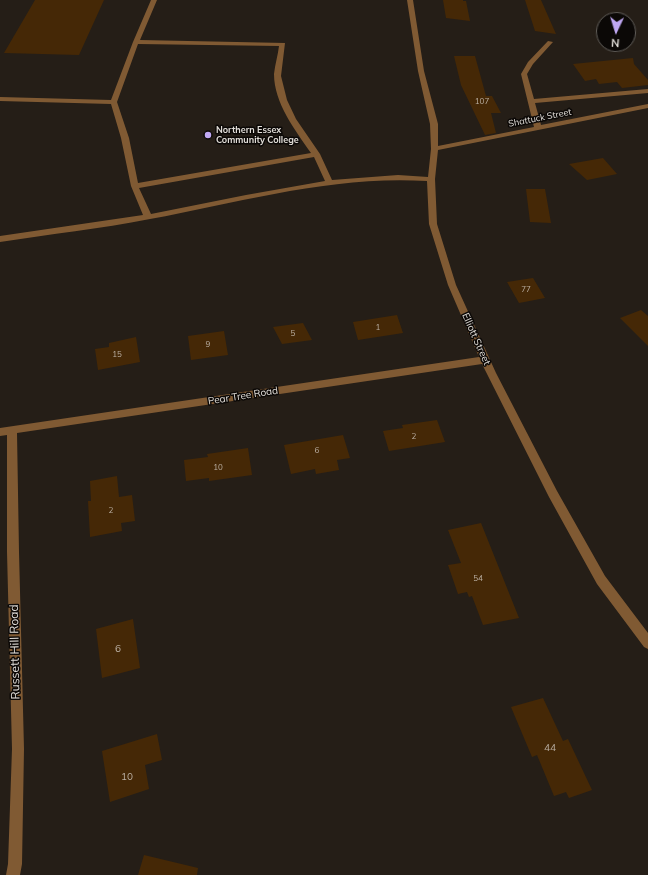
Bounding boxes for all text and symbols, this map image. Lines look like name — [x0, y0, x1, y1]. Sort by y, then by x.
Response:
north arrow — [596, 12, 636, 52]
text: N — [611, 36, 620, 50]
house number: 107 — [475, 97, 489, 107]
street label: Shattuck Street — [508, 107, 572, 129]
place label: Northern Essex Community College — [216, 125, 299, 146]
marker: Northern Essex Community College — [203, 130, 213, 140]
house number: 77 — [521, 285, 531, 295]
street label: Elliott Street — [459, 311, 493, 367]
house number: 1 — [376, 323, 380, 333]
house number: 5 — [291, 329, 295, 339]
house number: 9 — [206, 340, 210, 350]
house number: 15 — [112, 350, 122, 360]
street label: Pear Tree Road — [207, 385, 279, 407]
house number: 2 — [412, 432, 416, 442]
house number: 6 — [315, 446, 319, 456]
house number: 10 — [213, 463, 223, 473]
house number: 2 — [109, 506, 113, 516]
house number: 54 — [473, 574, 483, 584]
street label: Russett Hill Road — [7, 604, 23, 700]
house number: 6 — [115, 643, 121, 655]
house number: 44 — [544, 742, 556, 754]
house number: 10 — [121, 771, 133, 783]

